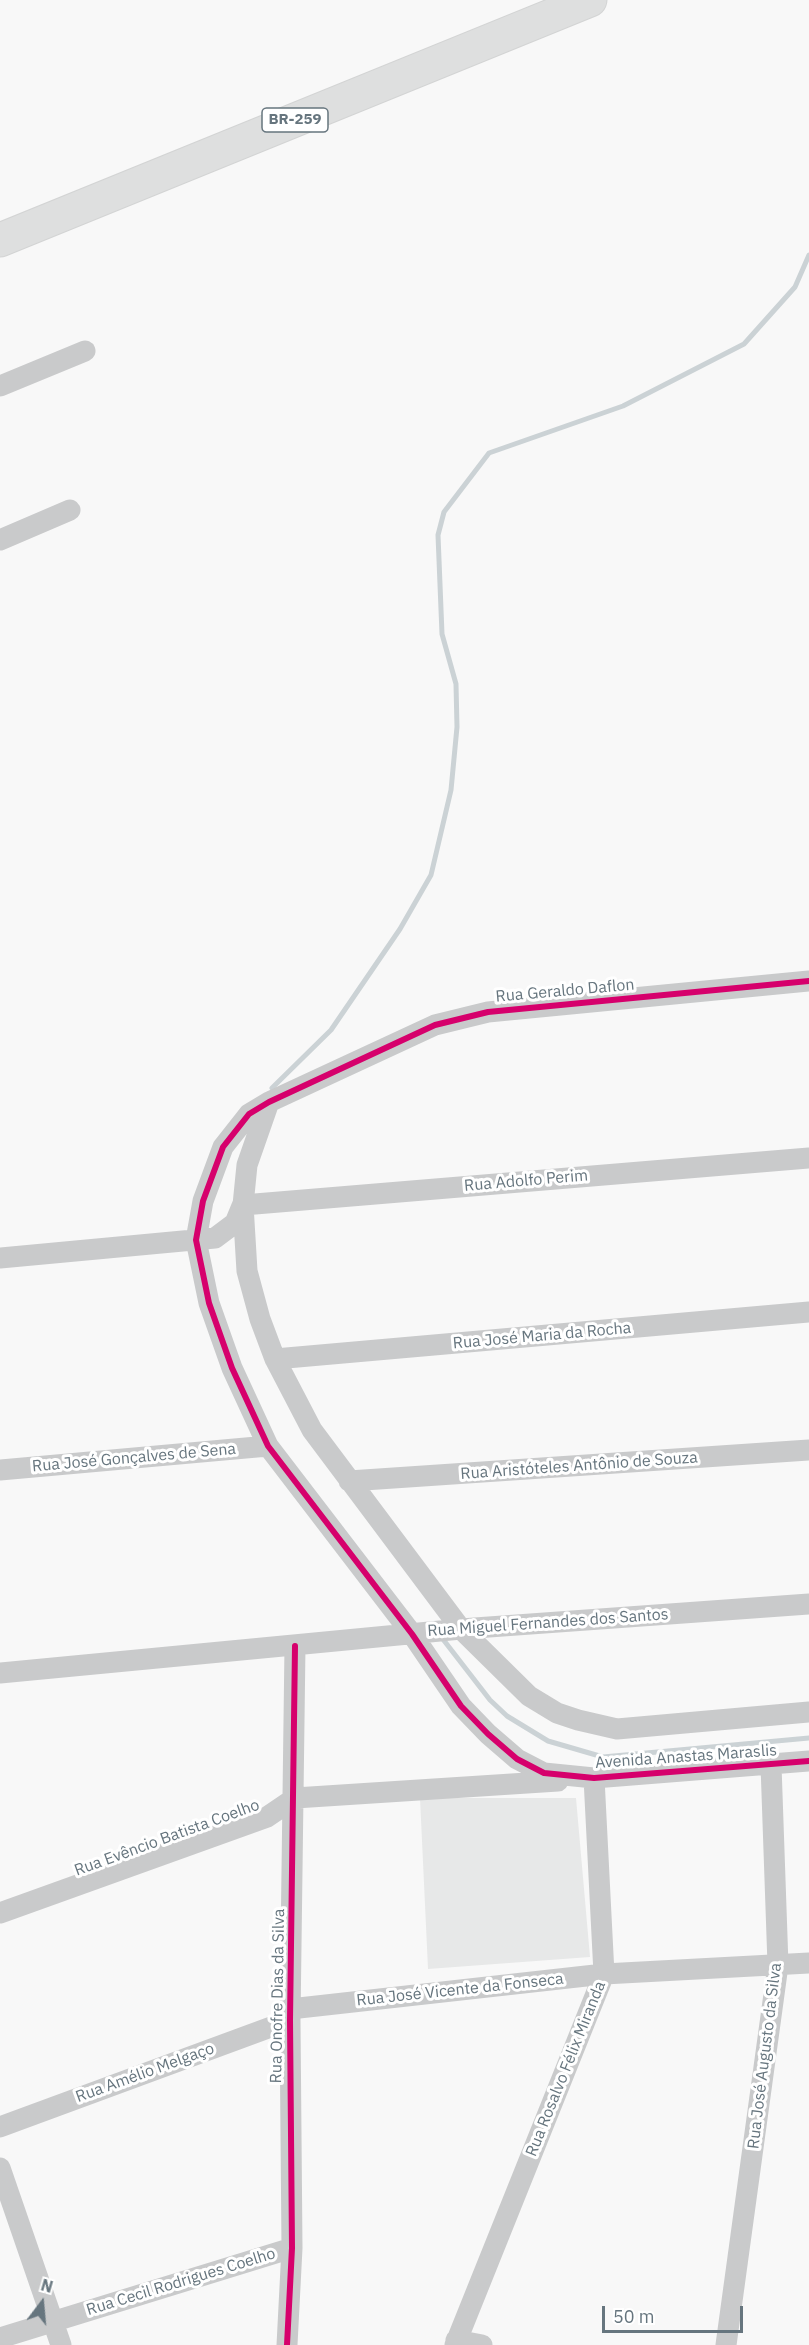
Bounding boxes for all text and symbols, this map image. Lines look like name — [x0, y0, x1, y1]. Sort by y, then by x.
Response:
road number: BR-259 — [262, 108, 328, 132]
street label: Rua Geraldo Daflon — [495, 975, 635, 1007]
street label: Rua Adolfo Perim — [463, 1166, 589, 1196]
street label: Rua José Maria da Rocha — [452, 1319, 632, 1353]
street label: Rua José Gonçalves de Sena — [31, 1440, 237, 1476]
street label: Rua Aristóteles Antônio de Souza — [460, 1448, 698, 1484]
street label: Rua Miguel Fernandes dos Santos — [427, 1605, 669, 1641]
street label: Avenida Anastas Maraslis — [594, 1741, 778, 1773]
street label: Rua Evêncio Batista Coelho — [72, 1796, 262, 1880]
street label: Rua Onofre Dias da Silva — [267, 1909, 289, 2083]
street label: Rua José Augusto da Silva — [744, 1962, 786, 2150]
street label: Rua José Vicente da Fonseca — [355, 1970, 565, 2010]
street label: Rua Rosalvo Félix Miranda — [522, 1979, 610, 2159]
street label: Rua Amélio Melgaço — [73, 2039, 217, 2107]
street label: Rua Cecil Rodrigues Coelho — [84, 2244, 278, 2320]
north arrow — [12, 2273, 72, 2333]
text: N — [39, 2274, 55, 2297]
scale bar — [605, 2294, 746, 2332]
text: 50 m — [613, 2305, 655, 2328]

